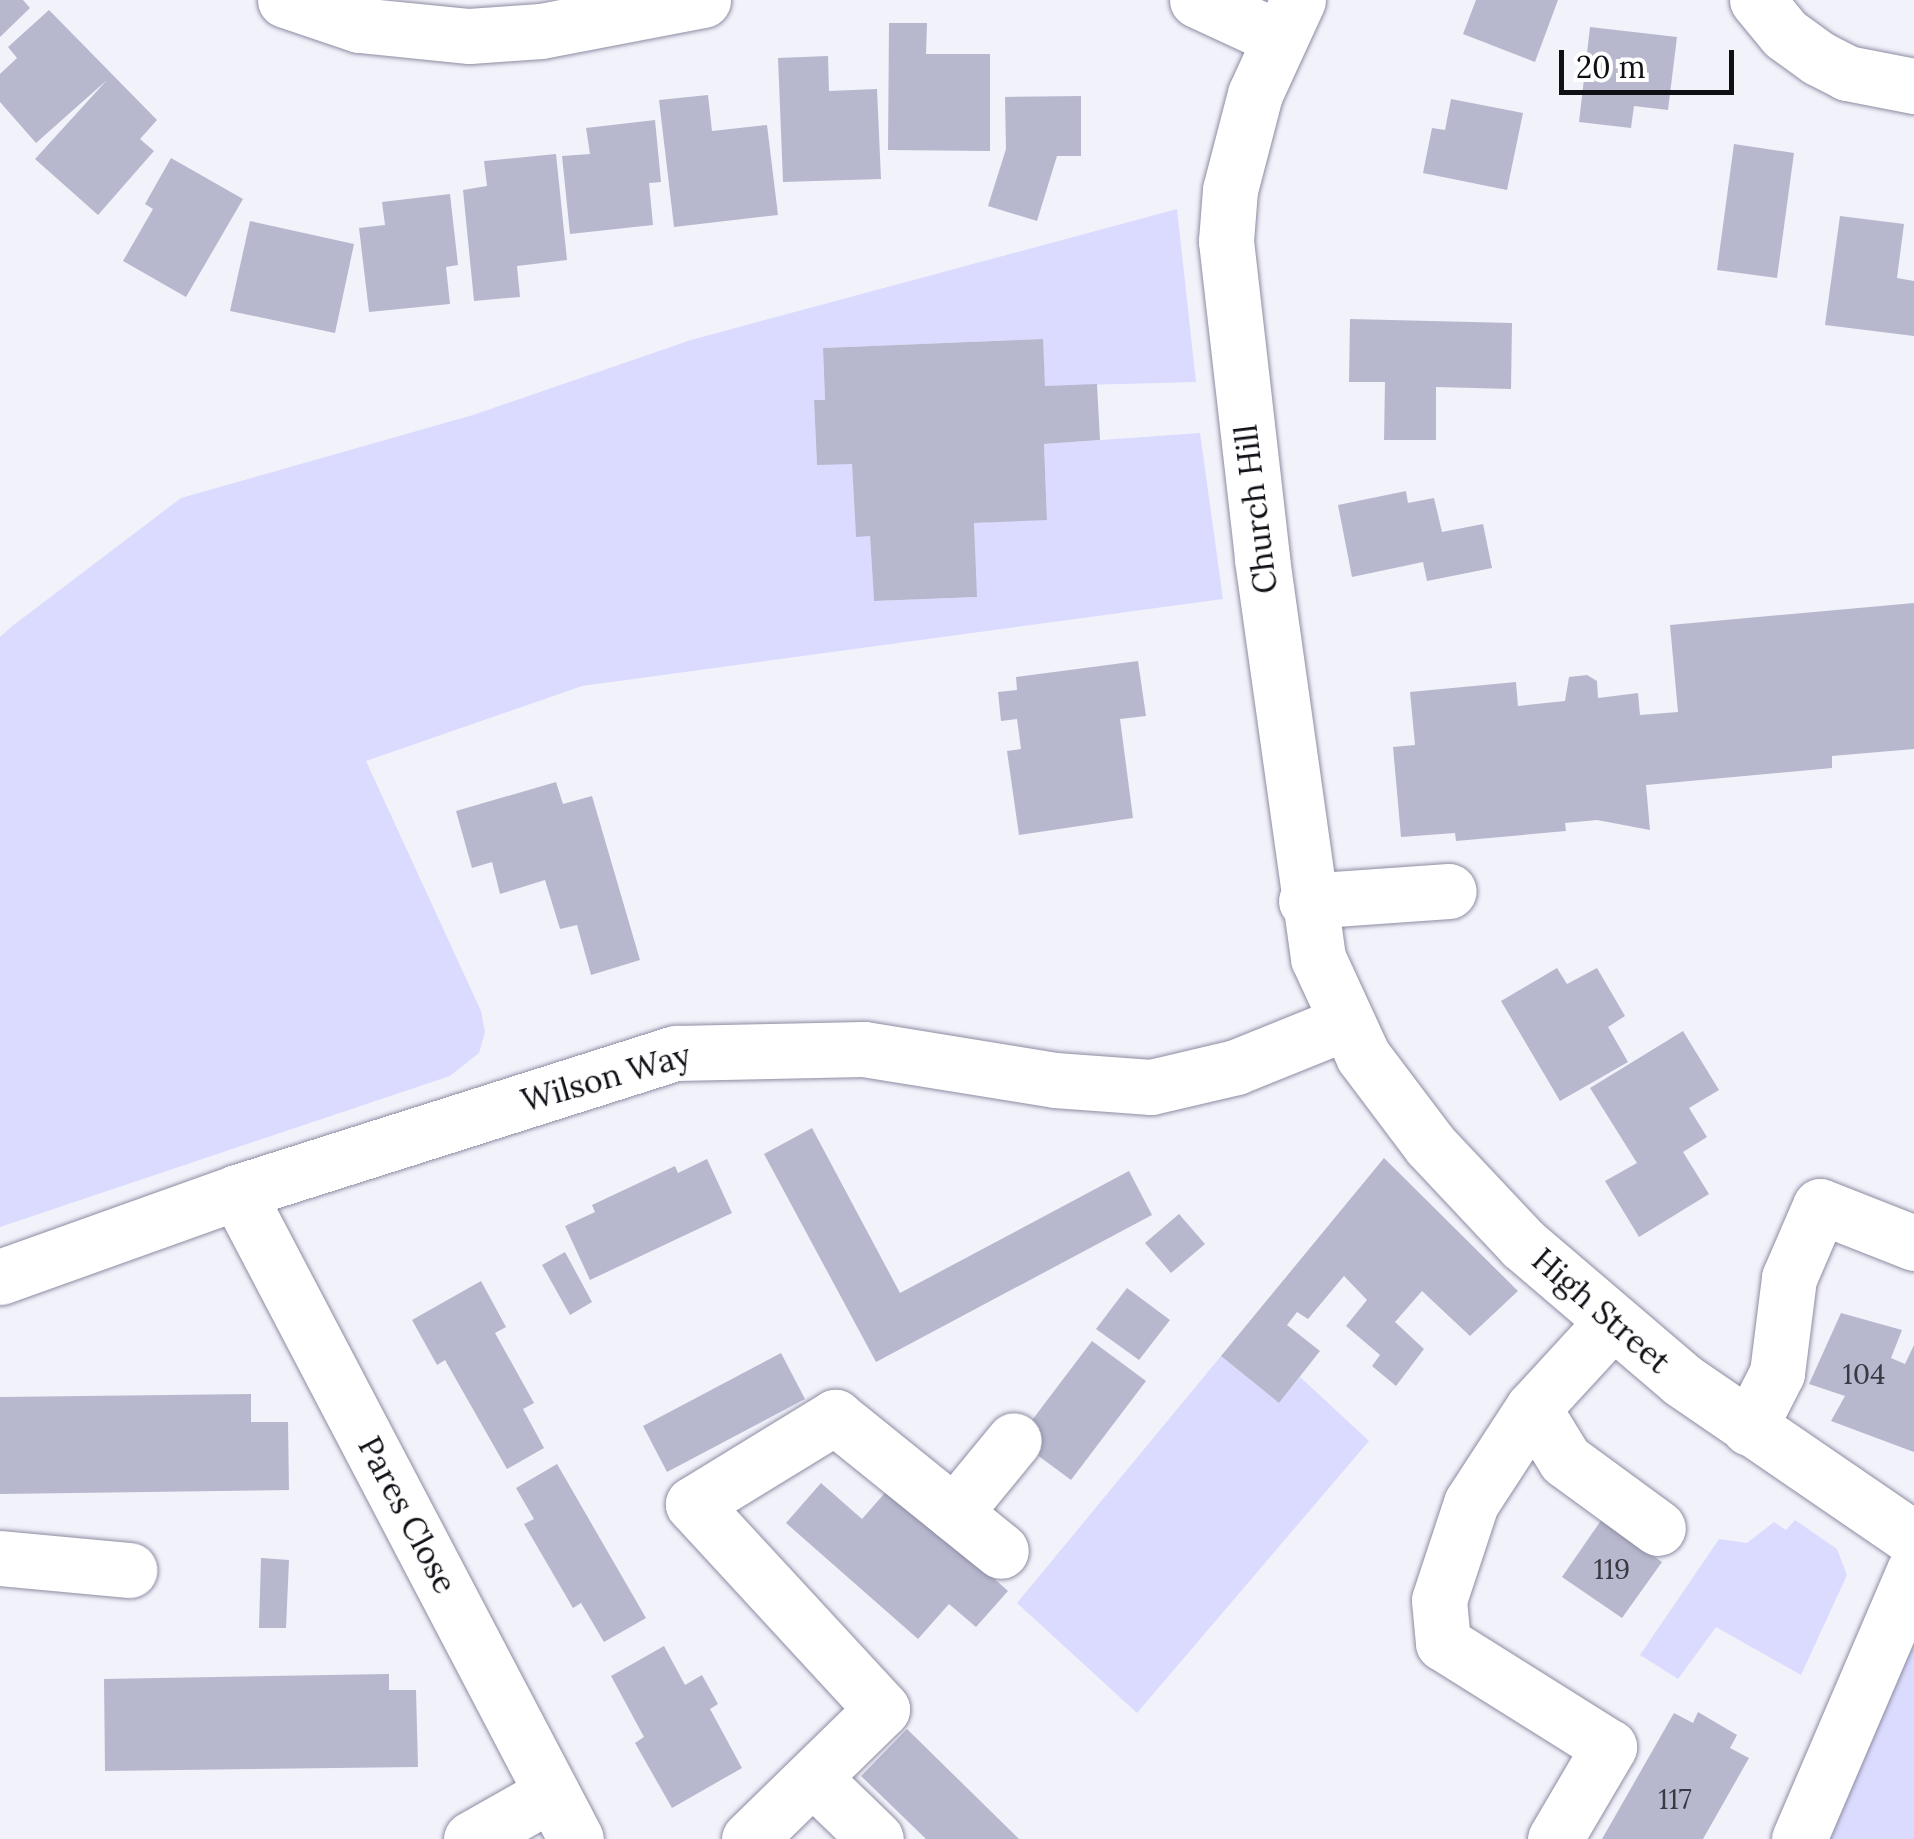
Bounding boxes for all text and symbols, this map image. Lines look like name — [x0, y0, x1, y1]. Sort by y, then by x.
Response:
scale bar — [1564, 30, 1739, 92]
text: 20 m — [1576, 48, 1645, 86]
street label: Church Hill — [1227, 422, 1285, 596]
street label: Wilson Way — [517, 1036, 695, 1120]
street label: High Street — [1524, 1241, 1678, 1381]
house number: 104 — [1843, 1357, 1885, 1391]
street label: Pares Close — [350, 1430, 464, 1600]
house number: 119 — [1594, 1552, 1630, 1586]
house number: 117 — [1658, 1782, 1692, 1816]

